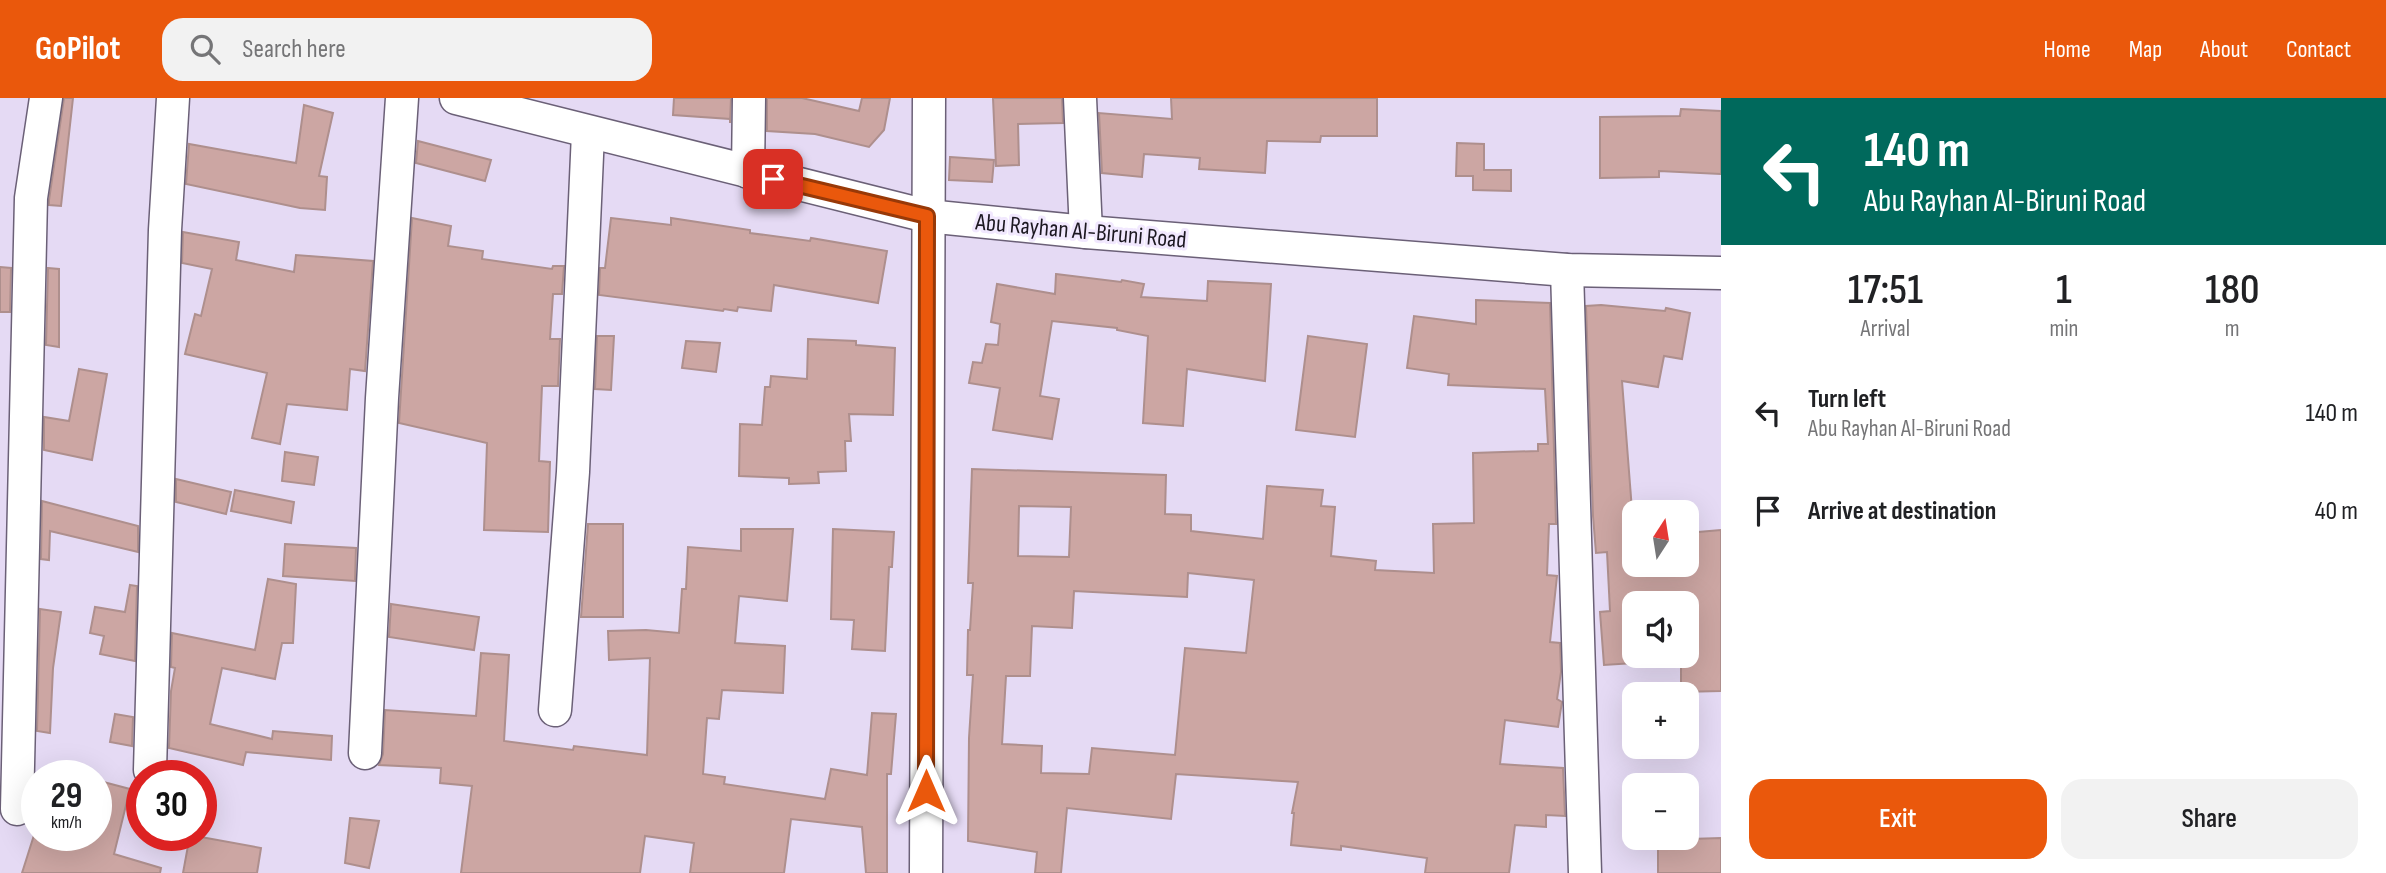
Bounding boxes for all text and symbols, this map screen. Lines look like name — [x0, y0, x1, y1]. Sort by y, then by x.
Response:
search box — [162, 18, 652, 81]
text: GoPilot — [35, 29, 120, 69]
icon: search — [186, 30, 224, 68]
text: Search here — [242, 34, 346, 65]
text: Home — [2043, 35, 2091, 64]
text: Map — [2129, 35, 2162, 64]
text: About — [2200, 35, 2248, 64]
text: Contact — [2286, 35, 2351, 64]
text: 140 m — [1864, 122, 1970, 181]
icon: left — [1749, 126, 1840, 217]
pin — [743, 149, 803, 209]
icon: arrive — [754, 160, 792, 198]
text: Abu Rayhan Al-Biruni Road — [1864, 182, 2146, 221]
street label: Abu Rayhan Al-Biruni Road — [973, 207, 1188, 255]
text: 17:51 — [1848, 265, 1923, 316]
text: 1 — [2056, 265, 2072, 316]
text: 180 — [2205, 265, 2259, 316]
text: Arrival — [1861, 315, 1910, 343]
text: min — [2049, 315, 2078, 343]
text: m — [2225, 315, 2240, 343]
text: Turn left — [1808, 384, 1886, 415]
icon: left — [1749, 394, 1787, 432]
text: 140 m — [2306, 398, 2358, 429]
text: Abu Rayhan Al-Biruni Road — [1808, 415, 2011, 443]
icon: arrive — [1749, 492, 1787, 530]
text: Arrive at destination — [1808, 496, 1996, 527]
text: 40 m — [2315, 496, 2358, 527]
north arrow — [1622, 500, 1699, 578]
map controls — [1622, 500, 1699, 850]
button: sound — [1622, 591, 1699, 668]
button: + — [1622, 682, 1699, 759]
position arrow — [889, 754, 963, 828]
speed limit sign: 30 — [126, 760, 217, 851]
button: − — [1622, 773, 1699, 850]
text: 29 — [51, 775, 82, 818]
button: Exit — [1749, 779, 2047, 859]
button: Share — [2061, 779, 2358, 859]
text: km/h — [51, 812, 82, 833]

